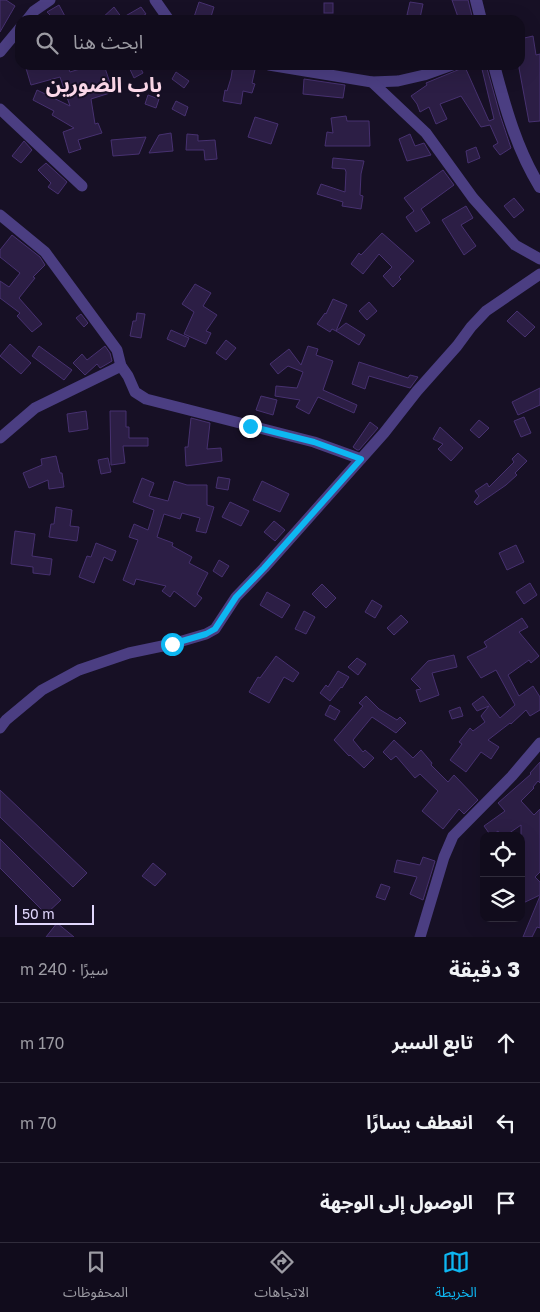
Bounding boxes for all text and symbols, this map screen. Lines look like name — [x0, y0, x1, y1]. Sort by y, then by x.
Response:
search box — [15, 15, 525, 70]
icon: search — [33, 29, 61, 57]
text: ابحث هنا — [73, 30, 143, 53]
district label: باب الضورين — [46, 71, 162, 97]
route end — [239, 415, 262, 438]
route start — [161, 633, 184, 656]
map controls — [480, 832, 525, 922]
button: locate — [480, 832, 525, 877]
button: layers — [480, 877, 525, 922]
scale bar — [15, 902, 94, 925]
text: 50 m — [22, 905, 55, 922]
text: 3 دقيقة — [449, 956, 520, 982]
text: سيرًا · 240 m — [20, 959, 108, 979]
icon: ahead — [492, 1029, 520, 1057]
text: تابع السير — [392, 1030, 473, 1053]
text: 170 m — [20, 1033, 64, 1053]
icon: left — [492, 1109, 520, 1137]
text: انعطف يسارًا — [366, 1110, 473, 1133]
text: 70 m — [20, 1113, 57, 1133]
icon: arrive — [492, 1189, 520, 1217]
text: الوصول إلى الوجهة — [320, 1190, 473, 1213]
tab: المحفوظات — [63, 1248, 128, 1307]
tab: الاتجاهات — [254, 1248, 309, 1307]
tab: الخريطة — [435, 1248, 477, 1307]

